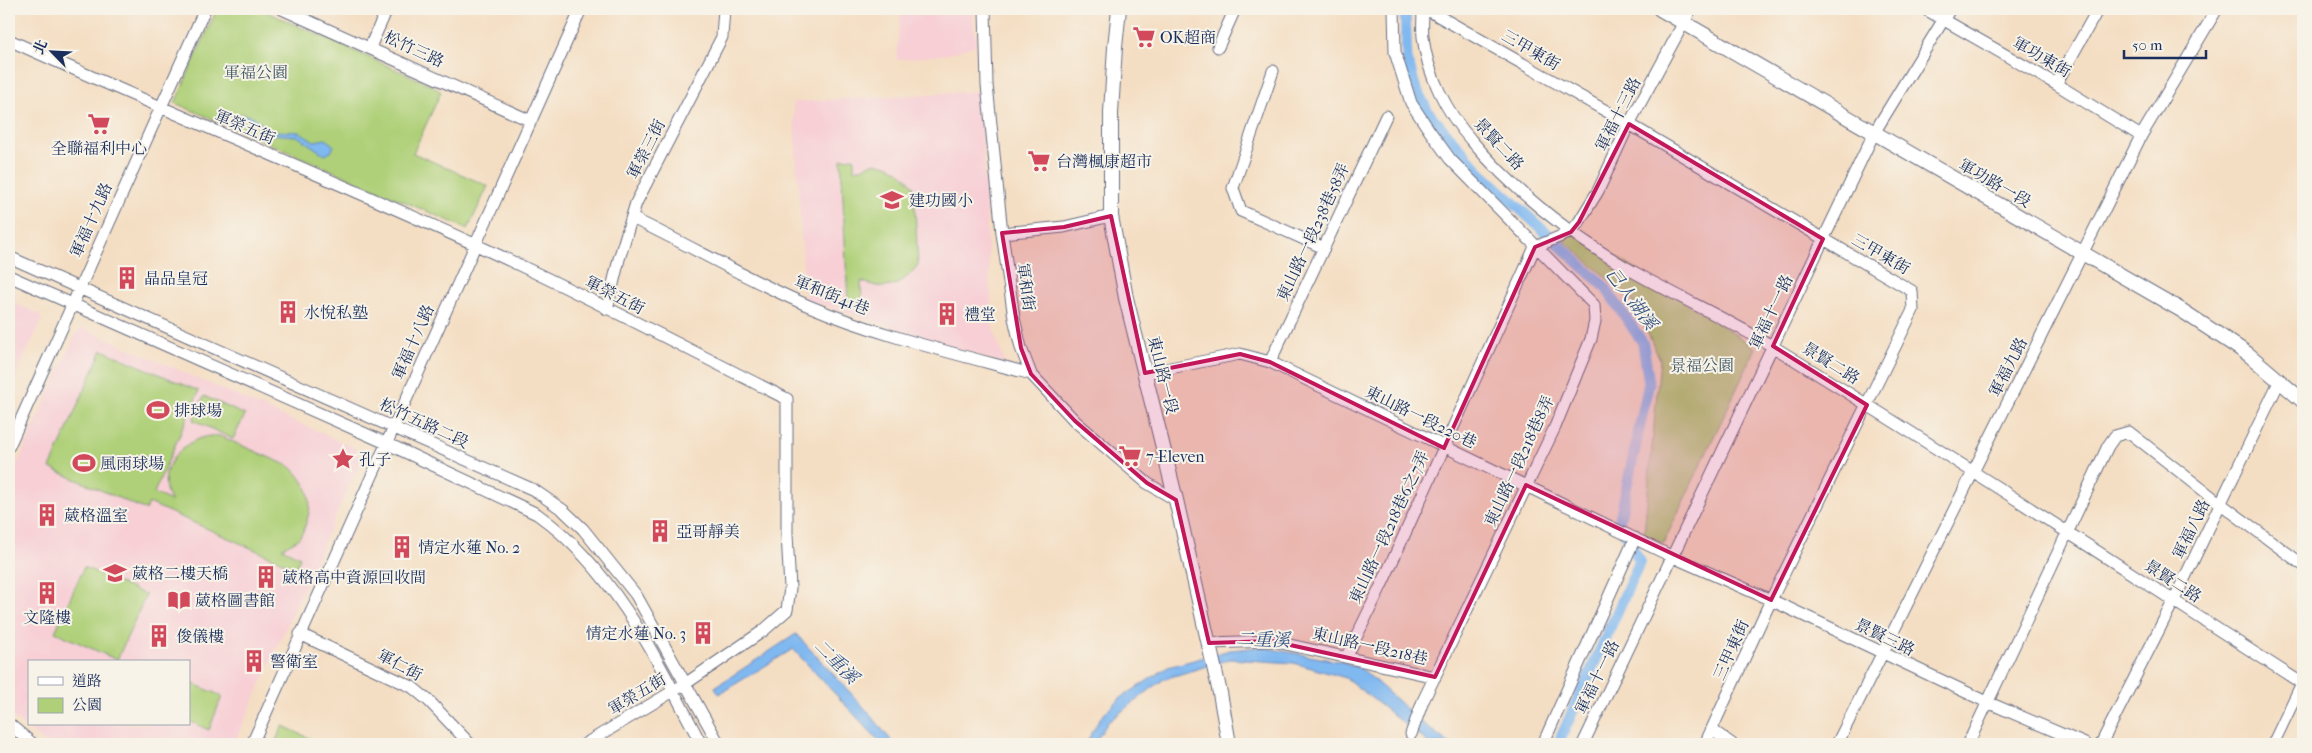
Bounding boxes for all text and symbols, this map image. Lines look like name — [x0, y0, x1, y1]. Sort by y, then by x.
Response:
supermarket icon: OK超商 — [1131, 24, 1157, 50]
street label: 三甲東街 — [1499, 26, 1563, 74]
street label: 松竹三路 — [381, 27, 447, 71]
north arrow — [28, 28, 78, 78]
place label: OK超商 — [1160, 28, 1216, 47]
scale bar — [2124, 28, 2207, 60]
street label: 軍功東街 — [2010, 33, 2074, 81]
text: 50 m — [2132, 36, 2163, 54]
text: 北 — [30, 37, 51, 57]
park label: 軍福公園 — [224, 63, 288, 82]
street label: 軍福十三路 — [1591, 74, 1645, 154]
street label: 軍榮五街 — [212, 106, 278, 148]
supermarket icon: 全聯福利中心 — [86, 111, 112, 137]
street label: 景賢二路 — [1470, 114, 1528, 174]
street label: 軍榮三街 — [623, 116, 669, 182]
place label: 全聯福利中心 — [51, 139, 147, 158]
supermarket icon: 台灣楓康超市 — [1026, 148, 1052, 174]
place label: 台灣楓康超市 — [1056, 152, 1152, 171]
street label: 軍功路一段 — [1956, 155, 2034, 211]
street label: 東山路一段238巷58弄 — [1273, 160, 1353, 304]
street label: 軍福十九路 — [66, 180, 116, 260]
school or university icon: 建功國小 — [879, 187, 905, 213]
place label: 建功國小 — [909, 191, 973, 210]
street label: 三甲東街 — [1849, 230, 1913, 278]
street label: 軍和街 — [1013, 262, 1039, 312]
water label: 己人湖溪 — [1601, 264, 1662, 336]
building icon: 晶品皇冠 — [114, 265, 140, 291]
place label: 晶品皇冠 — [144, 269, 208, 288]
street label: 軍和街41巷 — [792, 271, 872, 319]
street label: 軍榮五街 — [582, 272, 648, 318]
street label: 軍福十一路 — [1745, 272, 1797, 352]
building icon: 水悅私塾 — [275, 299, 301, 325]
building icon: 禮堂 — [934, 301, 960, 327]
street label: 軍福十八路 — [388, 302, 438, 382]
place label: 水悅私塾 — [304, 303, 368, 322]
place label: 禮堂 — [964, 305, 996, 324]
street label: 東山路一段 — [1144, 334, 1182, 416]
street label: 軍福九路 — [1985, 334, 2031, 400]
street label: 景賢二路 — [1799, 338, 1863, 388]
park label: 景福公園 — [1670, 356, 1734, 375]
street label: 東山路一段220巷 — [1362, 382, 1480, 452]
street label: 東山路一段218巷8弄 — [1480, 393, 1558, 529]
street label: 松竹五路二段 — [376, 394, 472, 452]
sports icon: 排球場 — [145, 397, 171, 423]
place label: 排球場 — [174, 401, 222, 420]
supermarket icon: 7-Eleven — [1117, 443, 1143, 469]
place icon: 孔子 — [330, 446, 356, 472]
place label: 7-Eleven — [1146, 447, 1205, 466]
street label: 東山路一段218巷6之7弄 — [1345, 448, 1433, 606]
sports icon: 風雨球場 — [71, 450, 97, 476]
place label: 孔子 — [359, 450, 391, 469]
place label: 風雨球場 — [100, 454, 164, 473]
street label: 軍福八路 — [2168, 496, 2214, 562]
building icon: 葳格溫室 — [34, 502, 60, 528]
place label: 葳格溫室 — [64, 506, 128, 525]
building icon: 亞哥靜美 — [647, 518, 673, 544]
place label: 亞哥靜美 — [676, 522, 740, 541]
building icon: 情定水蓮 No. 2 — [389, 534, 415, 560]
place label: 情定水蓮 No. 2 — [418, 538, 520, 557]
street label: 景賢二路 — [2141, 556, 2205, 606]
school or university icon: 葳格二樓天橋 — [102, 560, 128, 586]
place label: 葳格二樓天橋 — [132, 564, 228, 583]
building icon: 葳格高中資源回收間 — [253, 564, 279, 590]
place label: 葳格高中資源回收間 — [282, 568, 426, 587]
building icon: 文隆樓 — [34, 580, 60, 606]
library icon: 葳格圖書館 — [166, 587, 192, 613]
place label: 葳格圖書館 — [195, 591, 275, 610]
place label: 文隆樓 — [23, 608, 71, 627]
street label: 景賢三路 — [1852, 614, 1918, 660]
street label: 三甲東街 — [1709, 617, 1753, 683]
building icon: 情定水蓮 No. 3 — [690, 620, 716, 646]
building icon: 俊儀樓 — [146, 623, 172, 649]
street label: 東山路一段218巷 — [1310, 623, 1430, 669]
place label: 情定水蓮 No. 3 — [586, 624, 686, 643]
place label: 俊儀樓 — [176, 627, 224, 646]
water label: 二重溪 — [1236, 629, 1292, 652]
water label: 二重溪 — [809, 635, 864, 690]
street label: 軍福十一路 — [1571, 637, 1623, 717]
street label: 軍仁街 — [374, 645, 426, 685]
building icon: 警衛室 — [241, 648, 267, 674]
place label: 警衛室 — [270, 652, 318, 671]
legend — [28, 660, 190, 726]
street label: 軍榮五街 — [605, 669, 669, 719]
text: 道路 — [72, 672, 102, 690]
text: 公園 — [72, 696, 102, 714]

